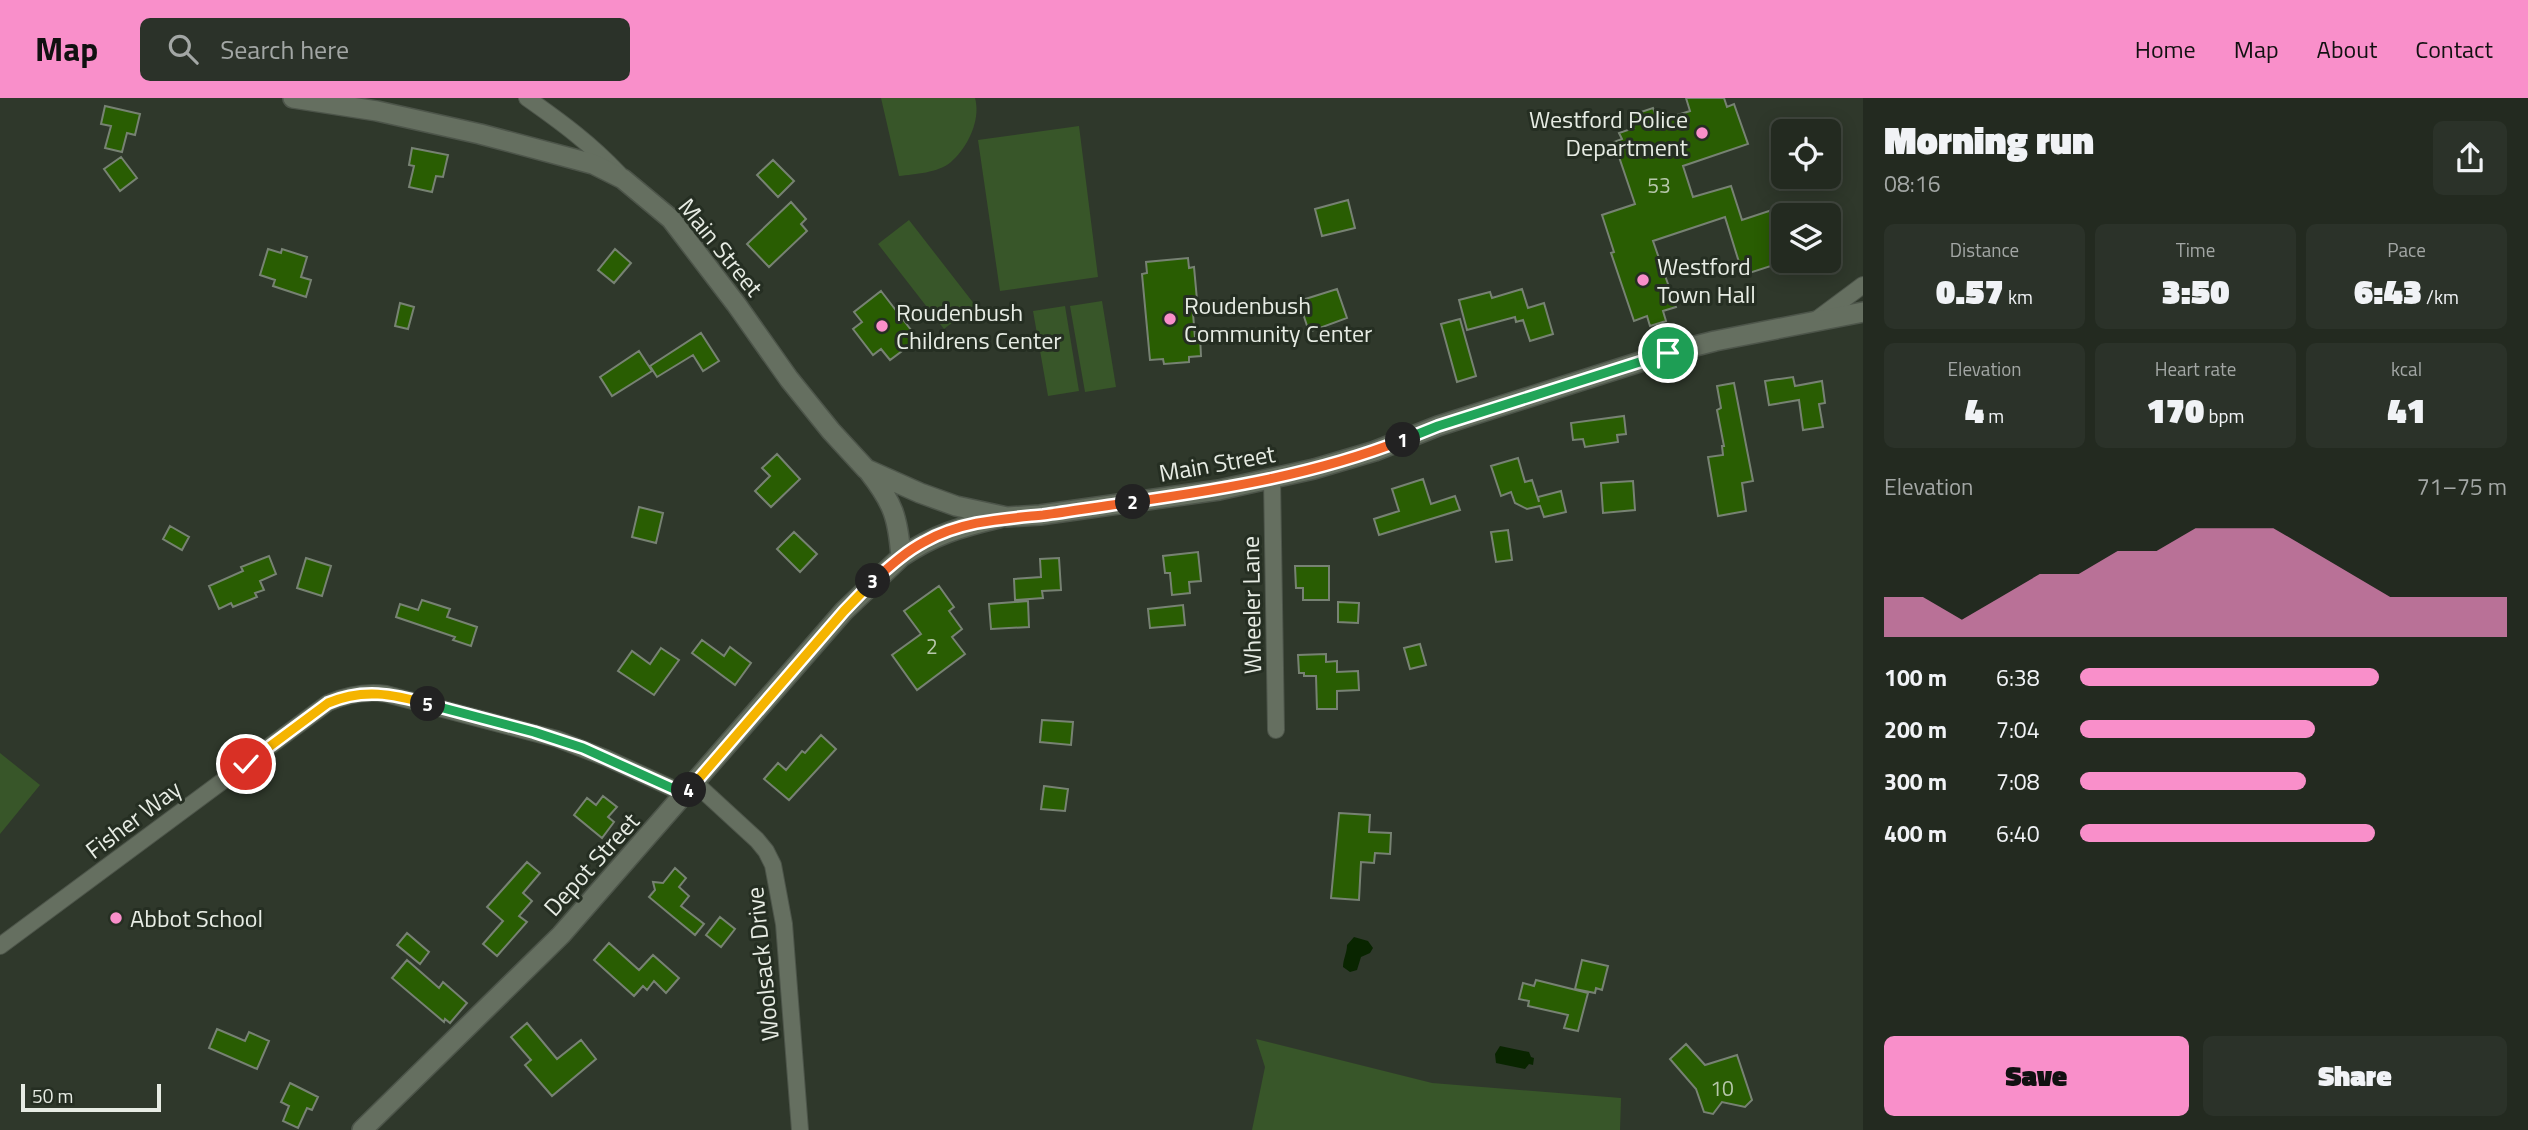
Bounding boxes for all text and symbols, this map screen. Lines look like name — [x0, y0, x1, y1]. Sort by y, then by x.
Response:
search box — [140, 18, 630, 81]
text: Map — [35, 24, 98, 74]
icon: search — [164, 30, 202, 68]
text: Search here — [220, 30, 349, 69]
text: Home — [2135, 31, 2196, 67]
text: Map — [2234, 31, 2279, 67]
text: About — [2317, 31, 2377, 67]
text: Contact — [2415, 31, 2493, 67]
place label: Westford Police Department — [1529, 101, 1689, 165]
text: Morning run — [1884, 111, 2094, 169]
map controls — [1771, 119, 1841, 273]
button: locate — [1771, 119, 1841, 189]
button: share — [2433, 121, 2507, 195]
marker: Westford Police Department — [1694, 125, 1710, 141]
text: 08:16 — [1884, 166, 1941, 201]
house number: 53 — [1647, 169, 1671, 201]
street label: Main Street — [670, 190, 772, 304]
button: layers — [1771, 203, 1841, 273]
text: Distance — [1950, 235, 2019, 264]
text: Time — [2176, 235, 2215, 264]
text: Pace — [2387, 235, 2426, 264]
place label: Westford Town Hall — [1657, 248, 1756, 312]
text: 0.57 — [1936, 264, 2004, 318]
text: 3:50 — [2162, 264, 2229, 318]
text: 6:43 — [2354, 264, 2422, 318]
marker: Westford Town Hall — [1635, 272, 1651, 288]
text: km — [2004, 282, 2033, 311]
text: /km — [2422, 282, 2459, 311]
place label: Roudenbush Community Center — [1184, 287, 1372, 351]
place label: Roudenbush Childrens Center — [896, 294, 1062, 358]
marker: Roudenbush Community Center — [1162, 311, 1178, 327]
marker: Roudenbush Childrens Center — [874, 318, 890, 334]
pin — [1638, 323, 1698, 383]
icon: arrive — [1649, 334, 1687, 372]
text: Elevation — [1948, 354, 2021, 383]
text: Heart rate — [2155, 354, 2236, 383]
text: kcal — [2391, 354, 2422, 383]
text: 4 — [1965, 383, 1984, 437]
text: 170 — [2147, 383, 2204, 437]
text: 41 — [2387, 383, 2426, 437]
text: m — [1984, 401, 2004, 430]
text: bpm — [2204, 401, 2244, 430]
pin: 1 — [1386, 422, 1420, 458]
text: 1 — [1397, 425, 1408, 454]
street label: Main Street — [1156, 435, 1279, 491]
text: Elevation — [1884, 469, 1973, 504]
text: 71–75 m — [2417, 469, 2507, 504]
pin: 2 — [1116, 484, 1150, 520]
text: 2 — [1127, 487, 1138, 516]
street label: Wheeler Lane — [1232, 536, 1270, 674]
pin: 3 — [856, 564, 890, 598]
text: 3 — [867, 566, 878, 595]
house number: 2 — [926, 630, 938, 662]
text: 100 m — [1884, 660, 1947, 695]
text: 6:38 — [1996, 660, 2040, 695]
pin: 5 — [410, 686, 446, 722]
text: 5 — [422, 689, 433, 718]
text: 200 m — [1884, 712, 1947, 747]
text: 7:04 — [1996, 712, 2040, 747]
pin — [216, 734, 276, 794]
icon: check — [227, 745, 265, 783]
text: 300 m — [1884, 764, 1947, 799]
text: 7:08 — [1996, 764, 2040, 799]
street label: Fisher Way — [77, 771, 189, 867]
pin: 4 — [672, 772, 706, 808]
text: 4 — [683, 775, 694, 804]
street label: Depot Street — [535, 804, 648, 924]
text: 400 m — [1884, 816, 1947, 851]
text: 6:40 — [1996, 816, 2040, 851]
street label: Woolsack Drive — [736, 885, 788, 1043]
place label: Abbot School — [130, 900, 263, 936]
marker: Abbot School — [108, 910, 124, 926]
button: Save — [1884, 1036, 2189, 1116]
button: Share — [2203, 1036, 2507, 1116]
house number: 10 — [1710, 1072, 1734, 1104]
scale bar — [21, 1081, 161, 1113]
text: 50 m — [32, 1081, 73, 1110]

